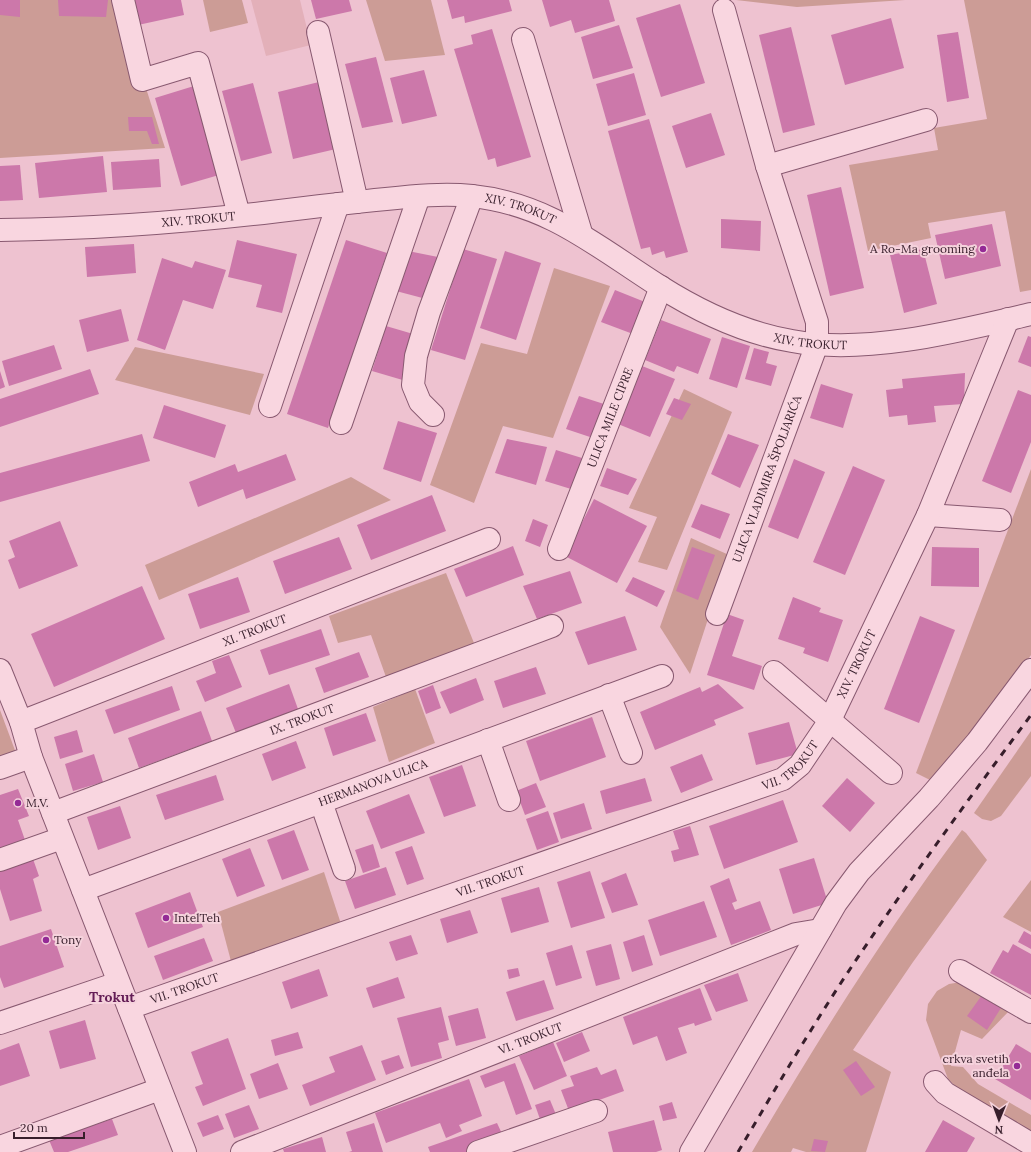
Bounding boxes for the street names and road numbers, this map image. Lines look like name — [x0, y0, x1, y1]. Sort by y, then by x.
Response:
street label: XIV. TROKUT — [484, 190, 559, 227]
street label: XIV. TROKUT — [161, 208, 237, 230]
street label: XIV. TROKUT — [772, 330, 848, 352]
street label: ULICA MILE CIPRE — [583, 365, 636, 470]
street label: ULICA VLADIMIRA ŠPOLJARIĆA — [729, 393, 805, 565]
street label: XI. TROKUT — [220, 611, 289, 649]
street label: XIV. TROKUT — [833, 627, 879, 701]
street label: IX. TROKUT — [268, 700, 336, 738]
street label: VII. TROKUT — [759, 737, 822, 793]
street label: HERMANOVA ULICA — [316, 755, 430, 809]
street label: VII. TROKUT — [453, 862, 527, 900]
street label: VII. TROKUT — [147, 969, 221, 1007]
street label: VI. TROKUT — [495, 1019, 565, 1058]

